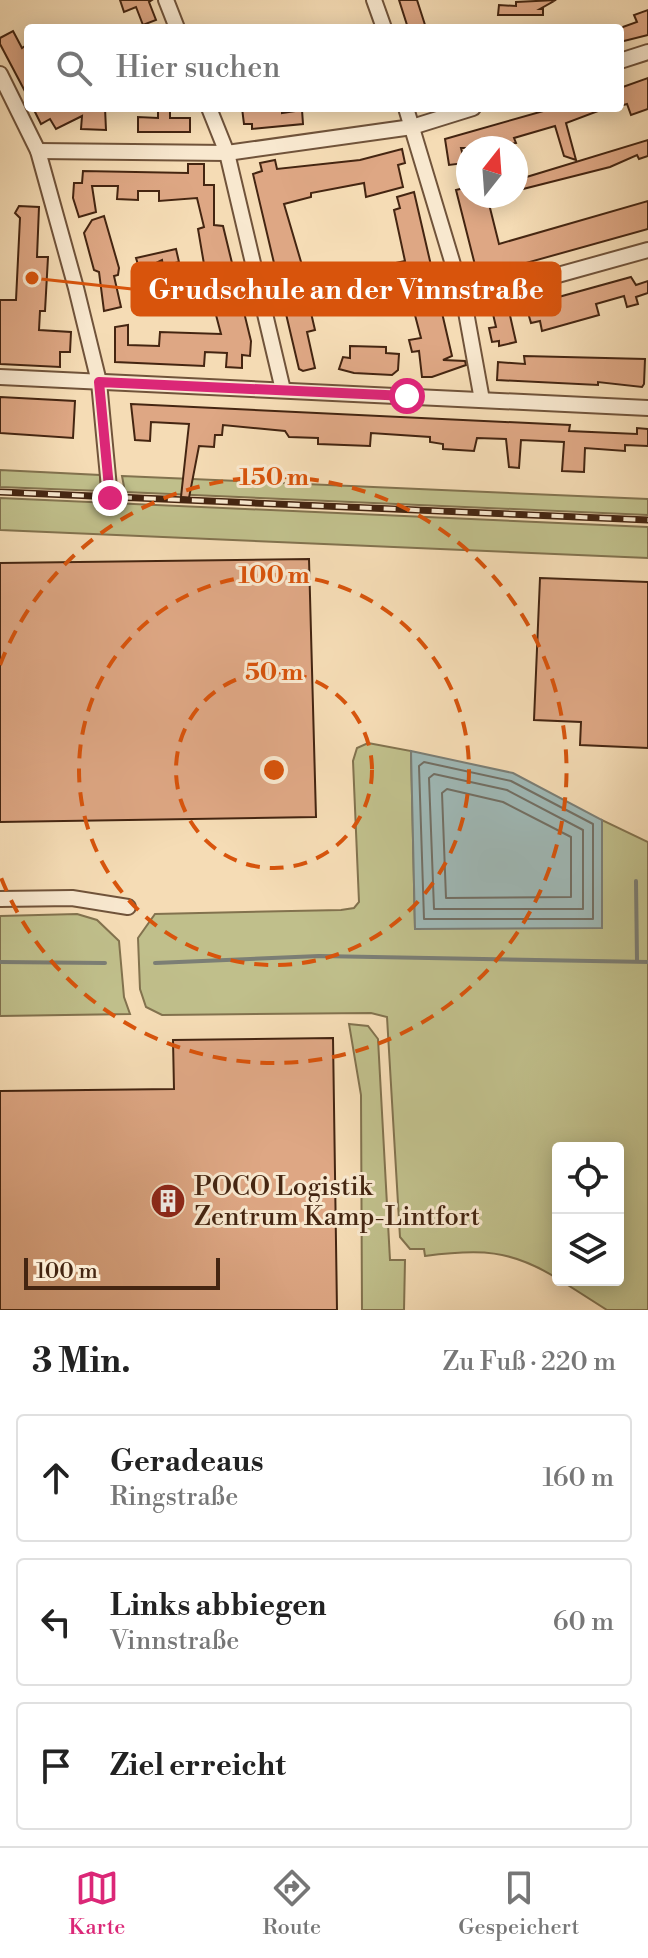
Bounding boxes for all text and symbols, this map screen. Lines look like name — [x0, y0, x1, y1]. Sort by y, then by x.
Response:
search box — [24, 24, 624, 112]
icon: search — [52, 46, 96, 90]
text: Hier suchen — [116, 49, 280, 87]
north arrow — [456, 136, 528, 208]
callout: Grudschule an der Vinnstraße — [132, 263, 560, 315]
text: Grudschule an der Vinnstraße — [148, 273, 544, 308]
route start — [389, 378, 425, 414]
text: 150 m — [239, 463, 309, 493]
route end — [92, 480, 128, 516]
text: 100 m — [238, 561, 310, 591]
text: 50 m — [245, 658, 303, 688]
centre of rings — [260, 756, 288, 784]
map controls — [552, 1142, 624, 1286]
button: locate — [552, 1142, 624, 1214]
place label: POCO Logistik Zentrum Kamp-Lintfort — [194, 1171, 480, 1233]
building icon: POCO Logistik Zentrum Kamp-Lintfort — [149, 1182, 187, 1220]
button: layers — [552, 1214, 624, 1286]
scale bar — [24, 1254, 220, 1290]
text: 100 m — [36, 1258, 98, 1285]
text: 3 Min. — [32, 1341, 130, 1383]
text: Zu Fuß · 220 m — [443, 1346, 616, 1378]
text: Geradeaus — [110, 1443, 264, 1481]
icon: ahead — [34, 1456, 78, 1500]
text: 160 m — [543, 1462, 614, 1494]
text: Ringstraße — [110, 1481, 238, 1513]
text: Links abbiegen — [110, 1587, 326, 1625]
icon: left — [34, 1600, 78, 1644]
text: 60 m — [553, 1606, 614, 1638]
text: Vinnstraße — [110, 1625, 239, 1657]
icon: arrive — [34, 1744, 78, 1788]
text: Ziel erreicht — [110, 1747, 286, 1785]
tab: Karte — [69, 1866, 125, 1941]
tab: Route — [263, 1866, 321, 1941]
tab: Gespeichert — [458, 1866, 579, 1941]

